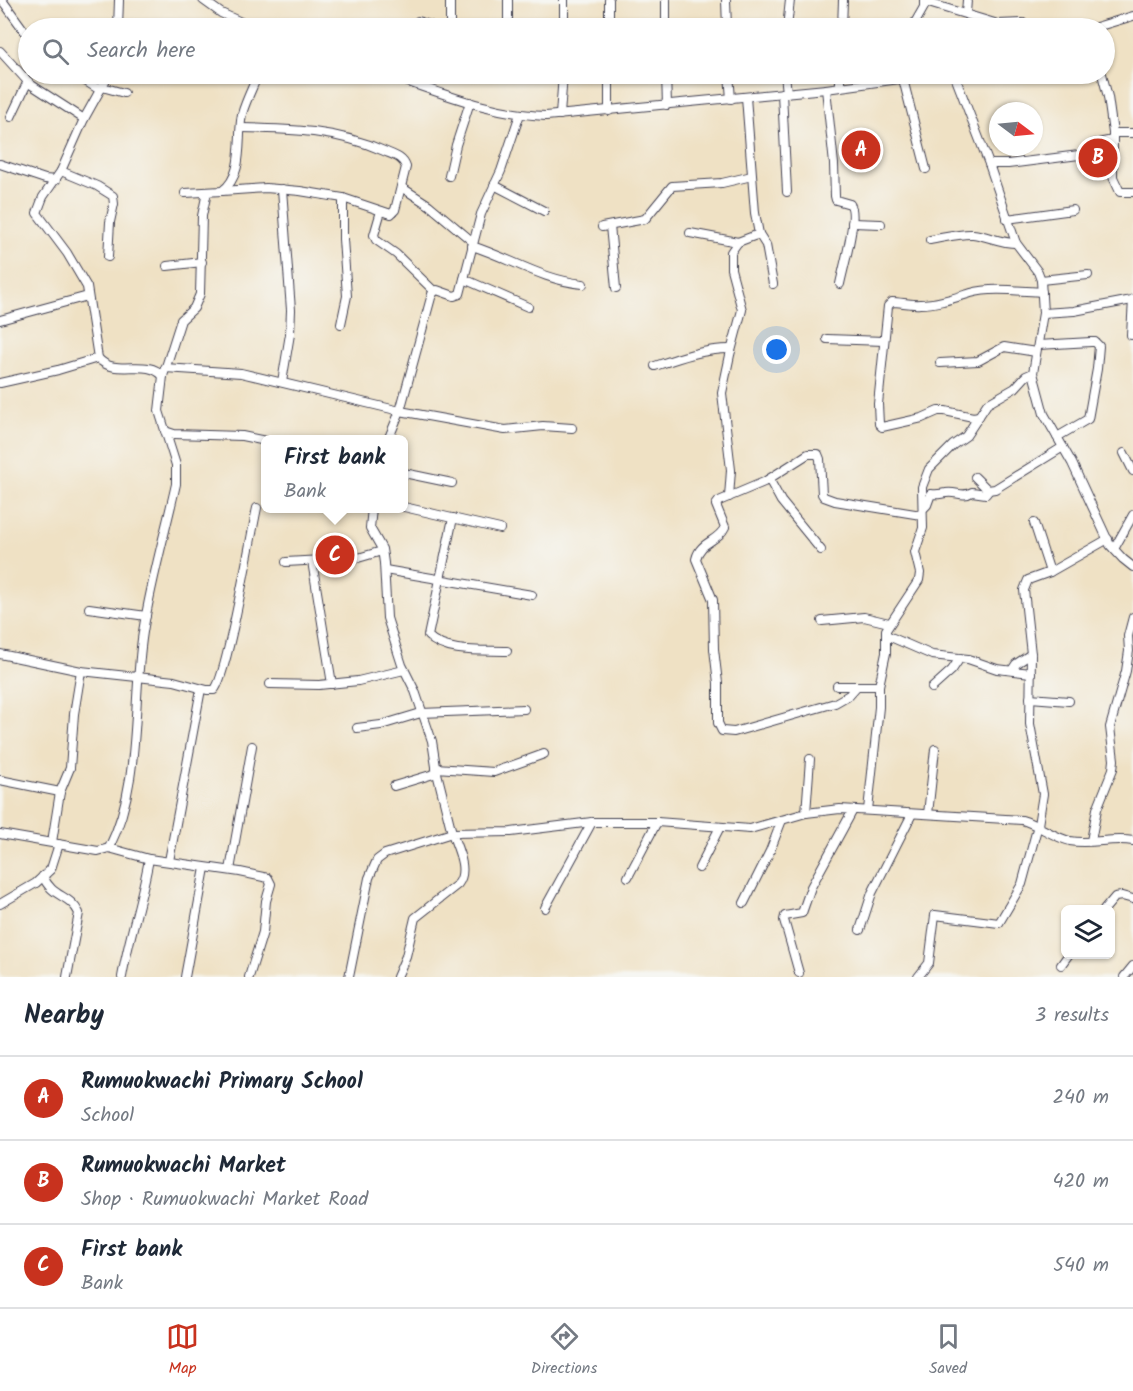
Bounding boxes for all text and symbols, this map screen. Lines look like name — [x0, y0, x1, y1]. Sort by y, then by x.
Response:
search box — [18, 18, 1115, 84]
text: Search here — [87, 34, 195, 69]
icon: search — [39, 35, 72, 68]
north arrow — [989, 102, 1043, 156]
pin: A — [842, 128, 880, 172]
pin: B — [1078, 136, 1118, 180]
your location — [762, 335, 791, 364]
popup — [261, 435, 408, 513]
text: First bank — [284, 441, 385, 476]
text: Bank — [284, 476, 326, 508]
pin: C — [316, 532, 354, 578]
map controls — [1061, 905, 1115, 959]
button: layers — [1061, 905, 1115, 959]
text: Nearby — [24, 995, 104, 1037]
text: 3 results — [1035, 1000, 1109, 1032]
text: Rumuokwachi Primary School — [81, 1065, 363, 1100]
text: A — [37, 1082, 50, 1114]
text: 240 m — [1052, 1082, 1109, 1114]
text: School — [81, 1100, 134, 1132]
text: Rumuokwachi Market — [81, 1149, 286, 1184]
text: B — [37, 1166, 50, 1198]
text: 420 m — [1052, 1166, 1109, 1198]
text: Shop · Rumuokwachi Market Road — [81, 1184, 368, 1216]
text: First bank — [81, 1233, 182, 1268]
text: C — [37, 1250, 50, 1282]
text: 540 m — [1053, 1250, 1109, 1282]
text: Bank — [81, 1268, 123, 1300]
tab: Map — [166, 1320, 199, 1381]
tab: Directions — [531, 1320, 597, 1381]
tab: Saved — [929, 1320, 967, 1381]

